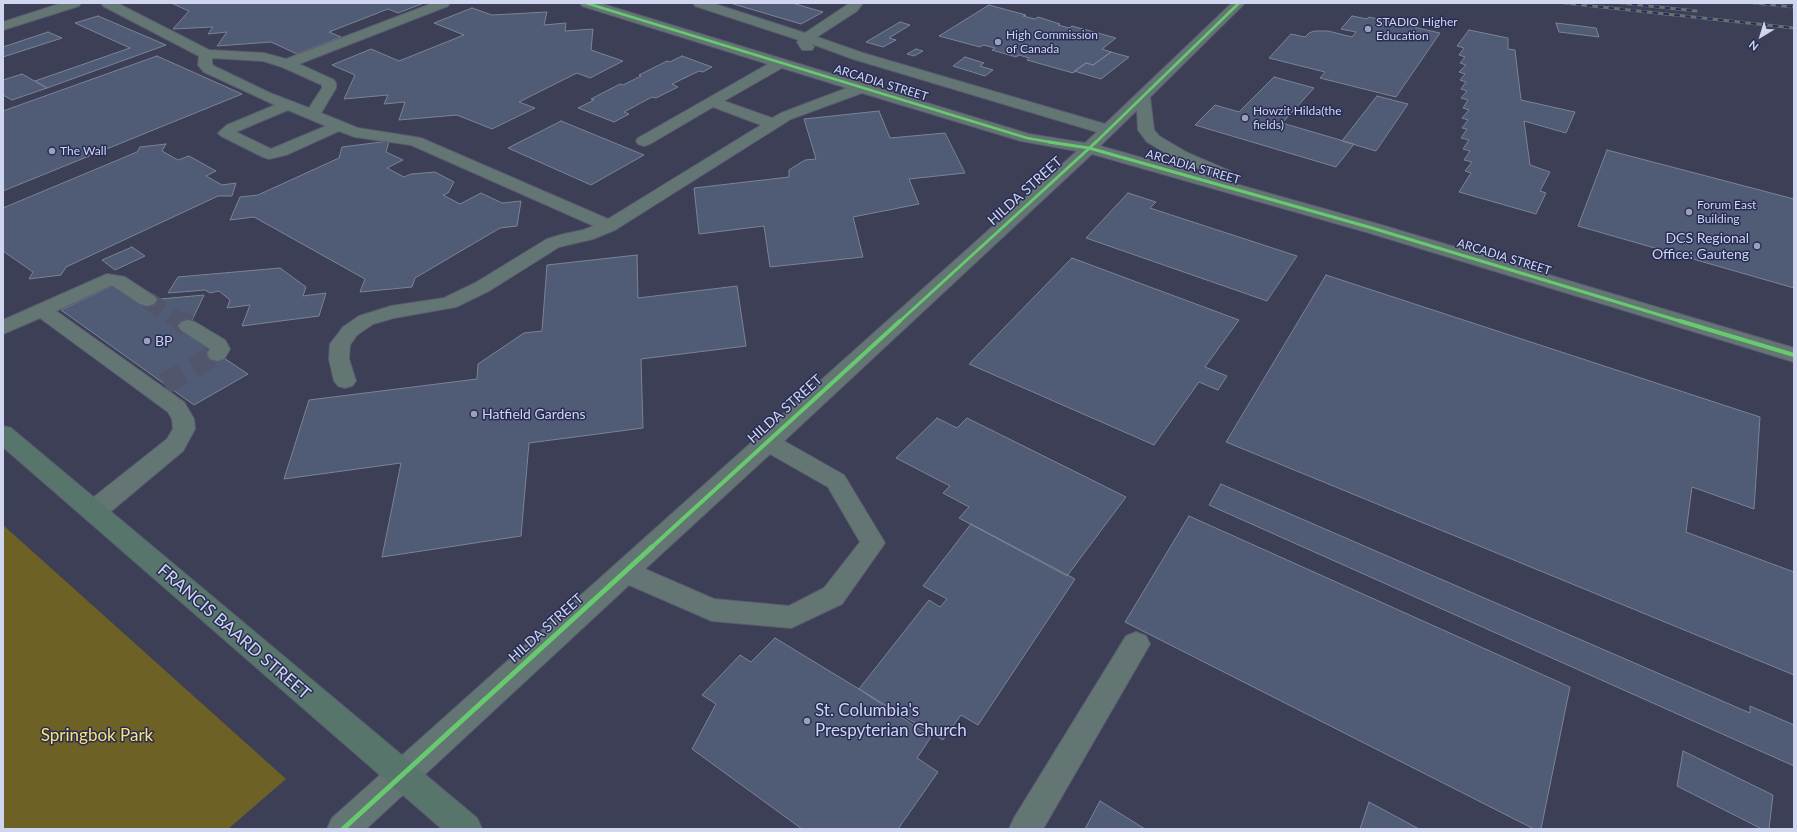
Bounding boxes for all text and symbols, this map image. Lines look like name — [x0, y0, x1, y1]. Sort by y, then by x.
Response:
place label: STADIO Higher Education — [1376, 15, 1458, 43]
north arrow — [1741, 16, 1781, 56]
marker: STADIO Higher Education — [1363, 24, 1373, 34]
place label: High Commission of Canada — [1006, 28, 1098, 56]
marker: High Commission of Canada — [993, 37, 1003, 47]
text: N — [1746, 38, 1761, 54]
street label: ARCADIA STREET — [832, 62, 930, 104]
place label: Howzit Hilda(the fields) — [1253, 104, 1342, 132]
marker: Howzit Hilda(the fields) — [1240, 113, 1250, 123]
place label: The Wall — [60, 144, 106, 158]
marker: The Wall — [47, 146, 57, 156]
street label: ARCADIA STREET — [1144, 147, 1242, 187]
street label: HILDA STREET — [984, 153, 1066, 229]
place label: Forum East Building — [1697, 198, 1756, 226]
marker: Forum East Building — [1684, 207, 1694, 217]
place label: DCS Regional Office: Gauteng — [1652, 230, 1749, 262]
street label: ARCADIA STREET — [1455, 236, 1553, 278]
marker: DCS Regional Office: Gauteng — [1752, 241, 1762, 251]
place label: BP — [155, 333, 172, 349]
marker: BP — [142, 336, 152, 346]
street label: HILDA STREET — [744, 371, 826, 447]
place label: Hatfield Gardens — [482, 406, 586, 422]
marker: Hatfield Gardens — [469, 409, 479, 419]
street label: FRANCIS BAARD STREET — [153, 560, 315, 704]
street label: HILDA STREET — [505, 590, 587, 666]
place label: St. Columbia's Prespyterian Church — [815, 701, 967, 741]
marker: St. Columbia's Prespyterian Church — [802, 716, 812, 726]
park label: Springbok Park — [41, 726, 153, 746]

